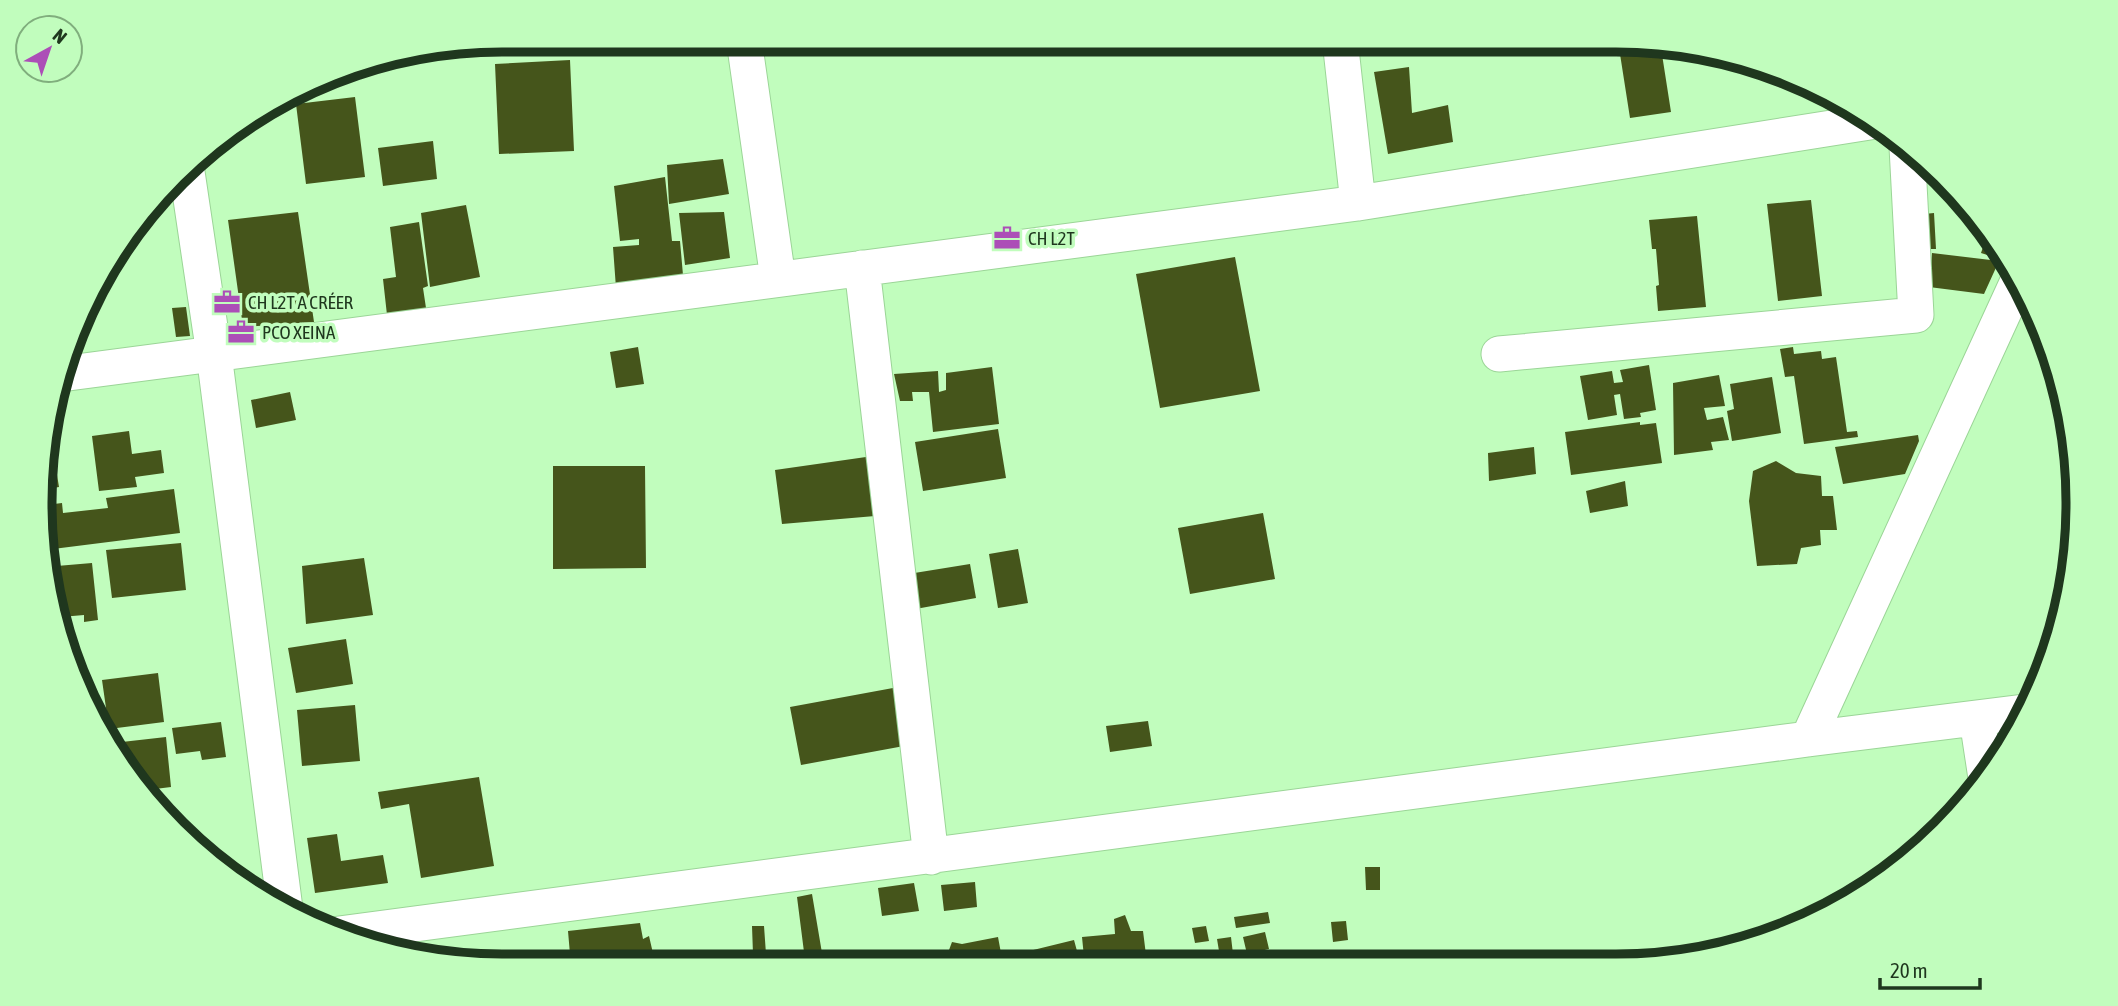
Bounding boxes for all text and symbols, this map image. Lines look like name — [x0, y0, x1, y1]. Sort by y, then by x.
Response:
north arrow — [14, 14, 84, 84]
text: N — [49, 24, 71, 48]
office icon: CH L2T — [992, 223, 1022, 253]
place label: CH L2T — [1028, 227, 1075, 249]
office icon: CH L2T A CRÉER — [212, 287, 242, 317]
place label: CH L2T A CRÉER — [248, 291, 354, 313]
office icon: PCO XEINA — [226, 317, 256, 347]
place label: PCO XEINA — [262, 321, 336, 343]
scale bar — [1880, 946, 1980, 990]
text: 20 m — [1890, 958, 1928, 982]

